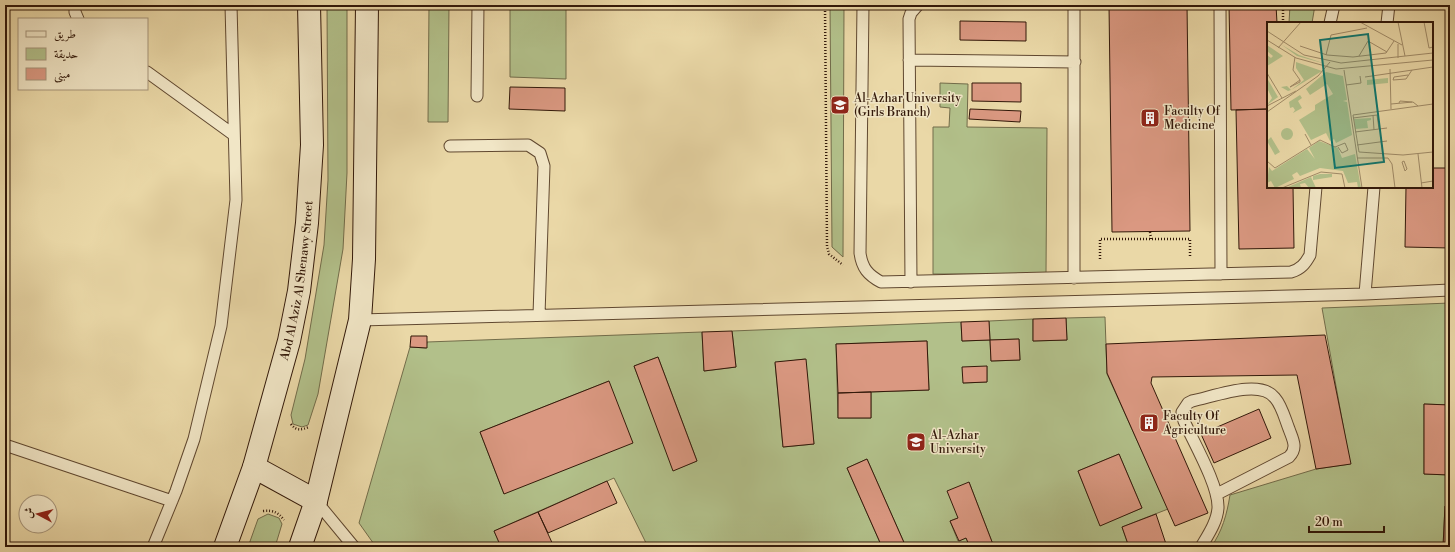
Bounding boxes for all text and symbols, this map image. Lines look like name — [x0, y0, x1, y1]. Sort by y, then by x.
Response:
legend — [18, 18, 148, 90]
inset map — [1267, 22, 1433, 188]
text: طريق — [54, 27, 76, 42]
text: حديقة — [54, 47, 78, 62]
text: مبنى — [54, 67, 70, 83]
place label: Al-Azhar University (Girls Branch) — [853, 91, 961, 120]
school or university icon: Al-Azhar University (Girls Branch) — [829, 94, 851, 116]
place label: Faculty Of Medicine — [1164, 104, 1221, 133]
building icon: Faculty Of Medicine — [1139, 107, 1161, 129]
street label: Abd Al Aziz Al Shenawy Street — [277, 199, 316, 363]
place label: Faculty Of Agriculture — [1162, 409, 1226, 438]
building icon: Faculty Of Agriculture — [1138, 412, 1160, 434]
place label: Al-Azhar University — [929, 428, 986, 457]
school or university icon: Al-Azhar University — [905, 431, 927, 453]
north arrow — [18, 494, 58, 534]
text: ش — [21, 507, 37, 519]
scale bar — [1309, 508, 1384, 534]
text: 20 m — [1315, 515, 1343, 530]

